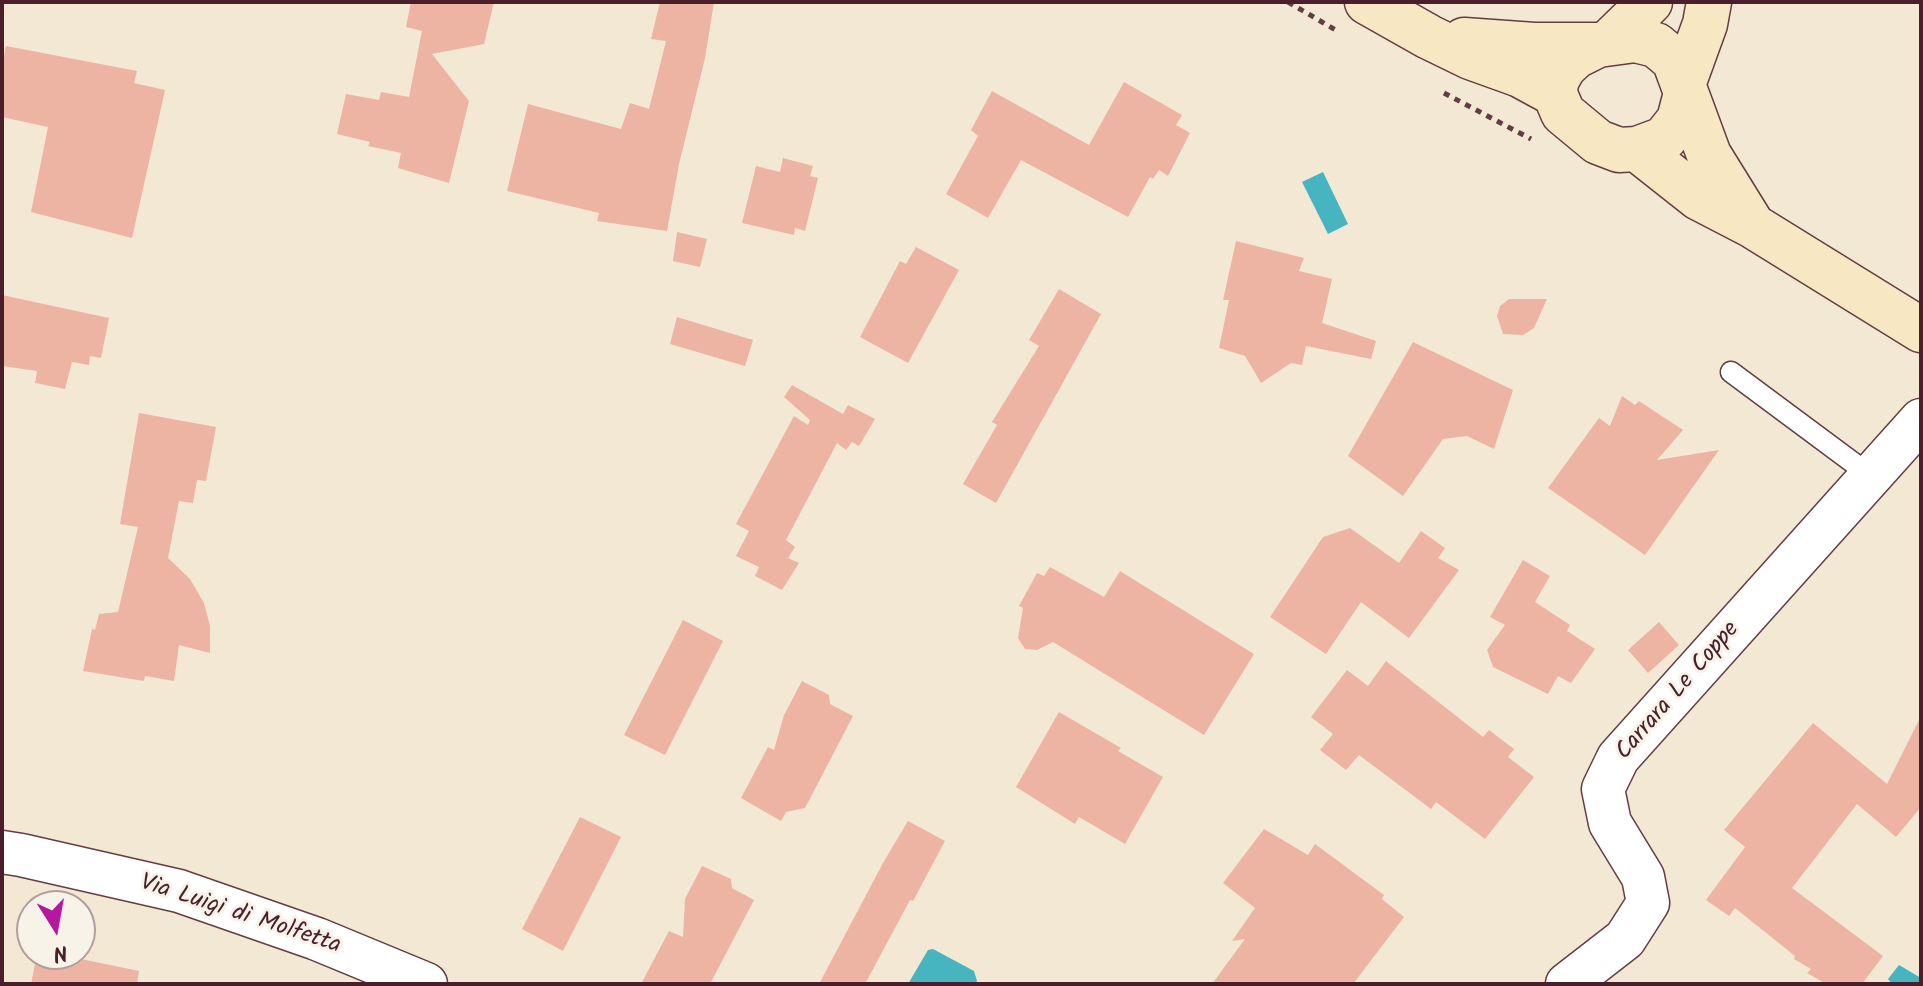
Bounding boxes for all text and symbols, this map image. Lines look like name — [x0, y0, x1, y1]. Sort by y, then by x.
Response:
street label: Carrara Le Coppe — [1611, 617, 1747, 767]
street label: Via Luigi di Molfetta — [136, 870, 344, 962]
north arrow — [16, 890, 96, 970]
text: N — [50, 934, 70, 971]

